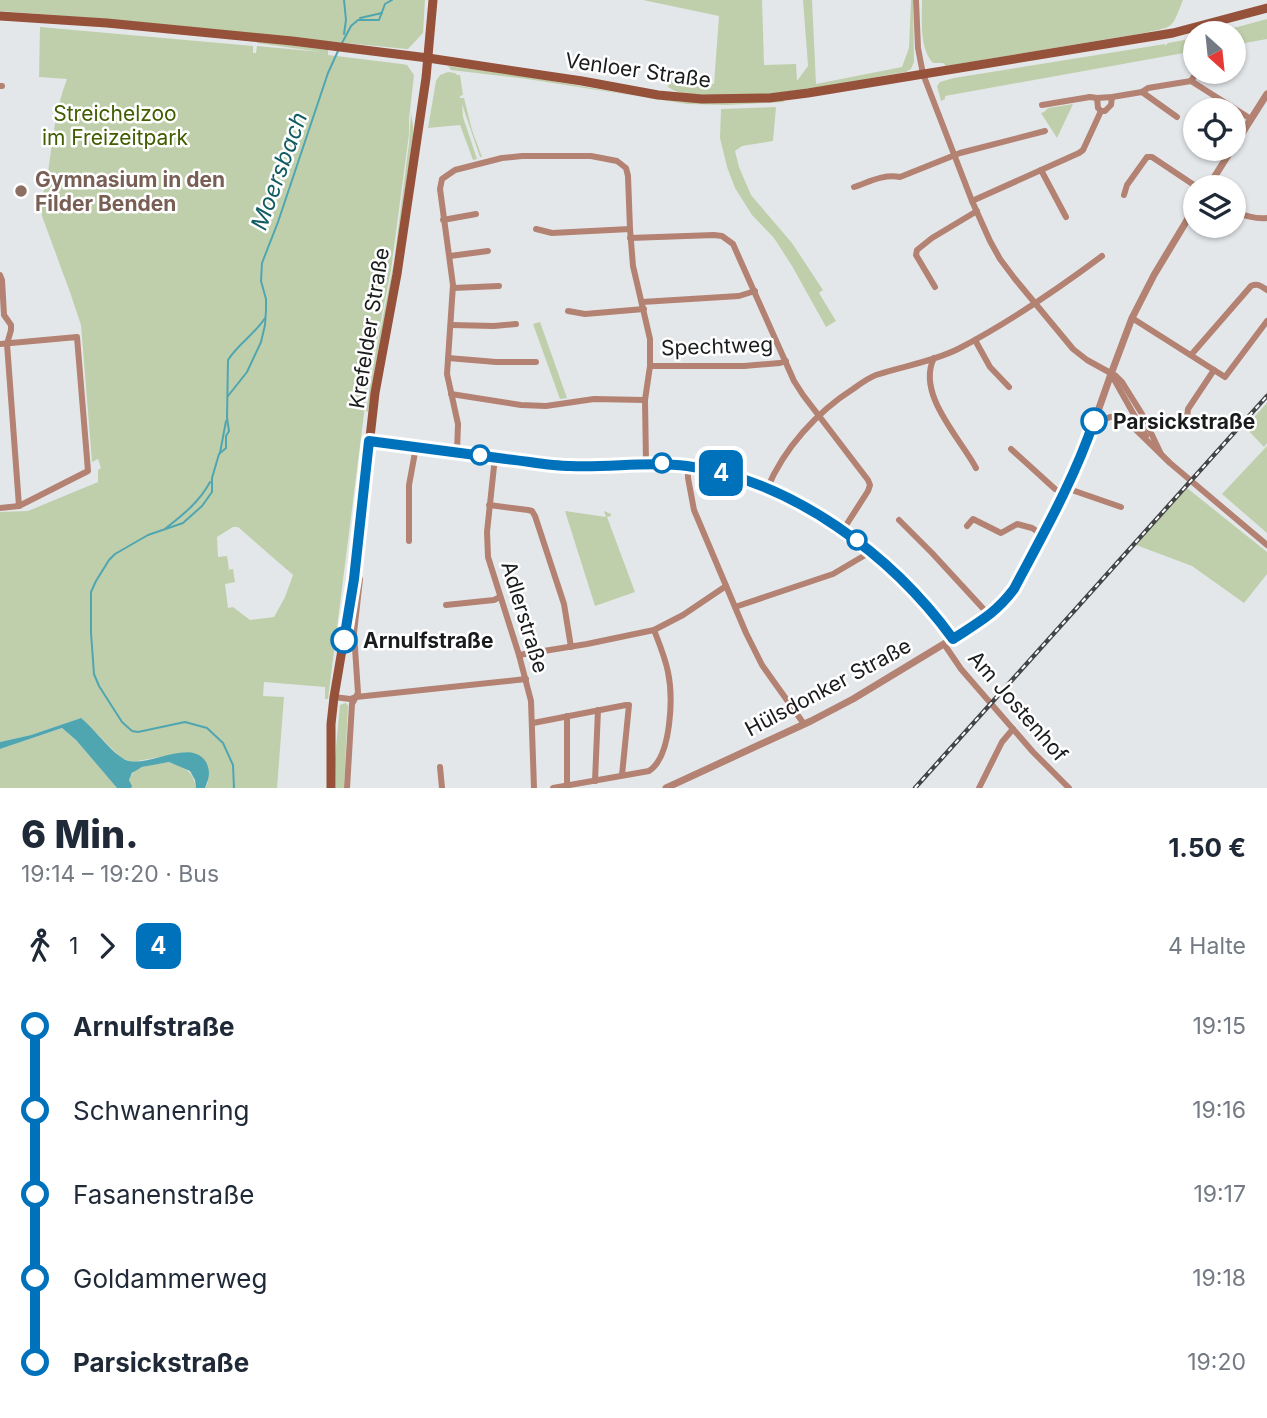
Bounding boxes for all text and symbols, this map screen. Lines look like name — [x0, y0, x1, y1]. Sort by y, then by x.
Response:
north arrow — [1183, 21, 1246, 84]
map controls — [1183, 21, 1246, 238]
street label: Venloer Straße — [563, 47, 713, 93]
button: locate — [1183, 98, 1246, 161]
park label: Streichelzoo im Freizeitpark — [42, 101, 189, 150]
water label: Moersbach — [245, 108, 313, 234]
place label: Gymnasium in den Filder Benden — [35, 167, 225, 216]
button: layers — [1183, 175, 1246, 238]
marker: Gymnasium in den Filder Benden — [13, 183, 29, 199]
street label: Krefelder Straße — [344, 246, 394, 410]
street label: Spechtweg — [661, 332, 773, 360]
marker: Parsickstraße — [1081, 408, 1107, 434]
place label: Parsickstraße — [1113, 409, 1255, 434]
unlabelled marker — [470, 445, 490, 465]
line badge: 4 — [698, 450, 744, 496]
unlabelled marker — [652, 453, 672, 473]
text: 4 — [713, 458, 729, 487]
unlabelled marker — [847, 530, 867, 550]
street label: Adlerstraße — [496, 558, 554, 676]
marker: Arnulfstraße — [331, 627, 357, 653]
place label: Arnulfstraße — [363, 628, 493, 653]
street label: Hülsdonker Straße — [741, 633, 915, 741]
street label: Am Jostenhof — [963, 646, 1073, 767]
text: 6 Min. — [21, 811, 139, 857]
text: 1.50 € — [1168, 832, 1246, 863]
text: 19:14 – 19:20 · Bus — [21, 860, 219, 888]
icon: walk — [21, 927, 59, 965]
icon: forward — [88, 927, 126, 965]
text: 4 — [150, 931, 167, 960]
text: 1 — [69, 932, 78, 960]
text: 4 Halte — [1168, 932, 1246, 960]
text: Arnulfstraße — [73, 1011, 234, 1042]
text: 19:15 — [1192, 1012, 1246, 1040]
text: Schwanenring — [73, 1095, 249, 1126]
text: 19:16 — [1192, 1096, 1246, 1124]
text: Fasanenstraße — [73, 1179, 254, 1210]
text: 19:17 — [1193, 1180, 1246, 1208]
text: Goldammerweg — [73, 1263, 267, 1294]
text: 19:18 — [1192, 1264, 1246, 1292]
text: Parsickstraße — [73, 1347, 249, 1378]
text: 19:20 — [1187, 1348, 1246, 1376]

